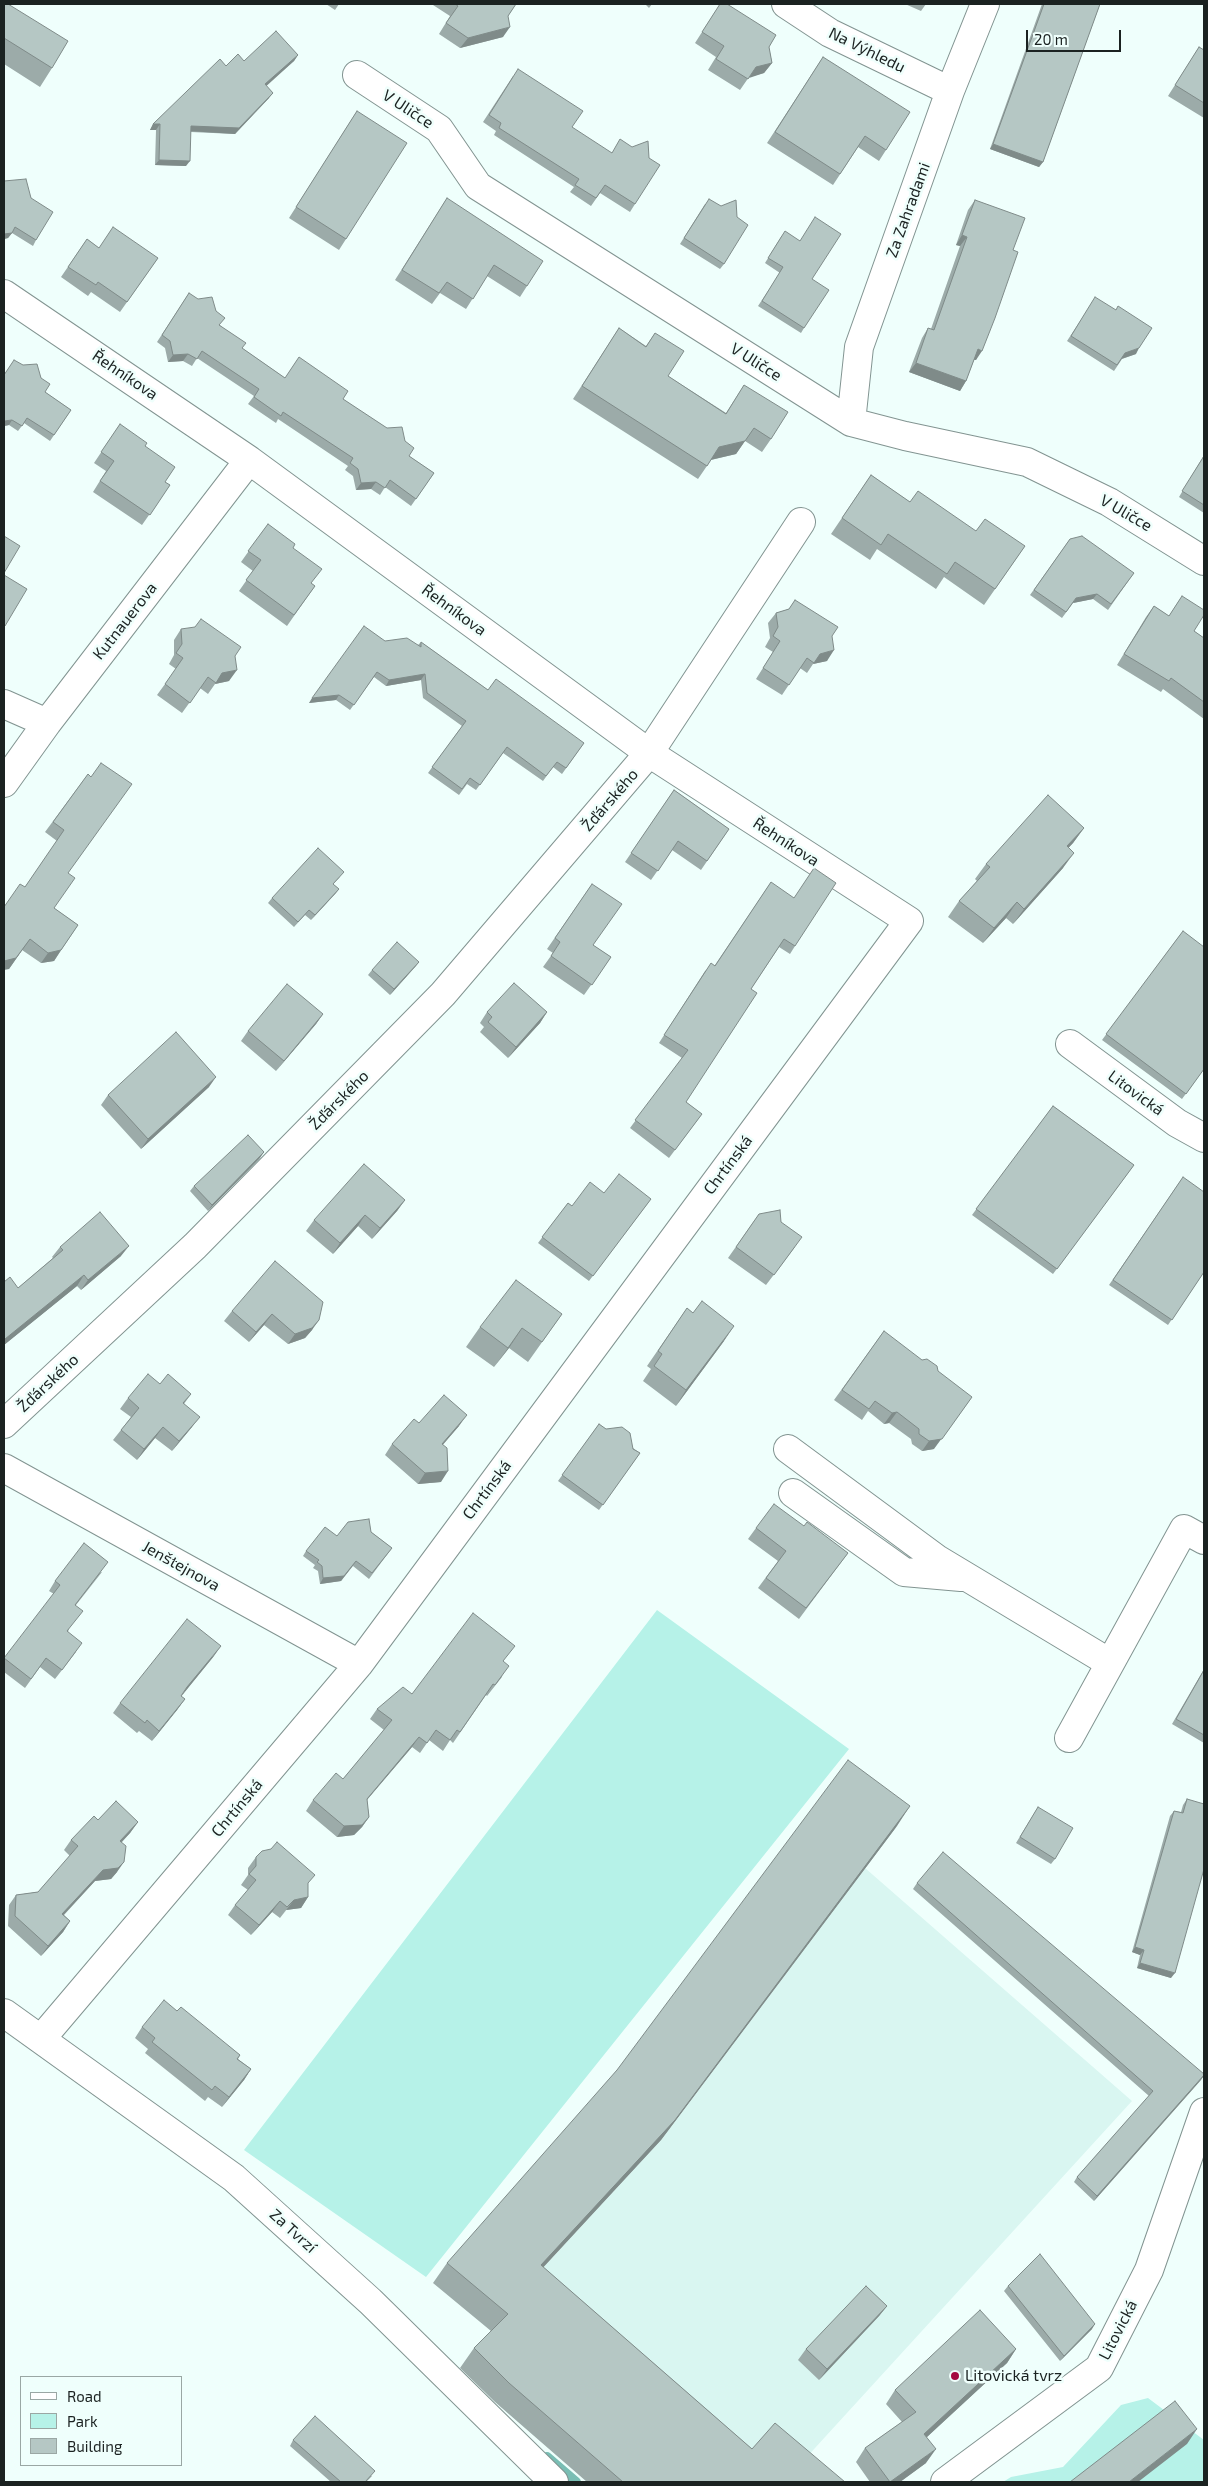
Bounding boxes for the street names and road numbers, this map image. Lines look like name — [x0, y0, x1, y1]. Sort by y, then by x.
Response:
street label: Na Výhledu — [826, 23, 908, 77]
street label: V Uličce — [379, 86, 437, 132]
street label: Za Zahradami — [882, 160, 934, 260]
street label: V Uličce — [727, 339, 785, 385]
street label: Řehníkova — [89, 346, 161, 404]
street label: V Uličce — [1097, 491, 1155, 535]
street label: Kutnauerova — [89, 579, 161, 663]
street label: Řehníkova — [418, 580, 490, 640]
street label: Žďárského — [578, 765, 642, 835]
street label: Řehníkova — [749, 814, 823, 870]
street label: Žďárského — [305, 1066, 373, 1134]
street label: Litovická — [1104, 1066, 1168, 1120]
street label: Chrtínská — [699, 1132, 757, 1198]
street label: Žďárského — [14, 1350, 82, 1416]
street label: Chrtínská — [458, 1457, 516, 1523]
street label: Jenštejnova — [139, 1537, 223, 1595]
street label: Chrtínská — [207, 1775, 267, 1841]
street label: Za Tvrzí — [266, 2205, 320, 2257]
street label: Litovická — [1095, 2297, 1141, 2363]

